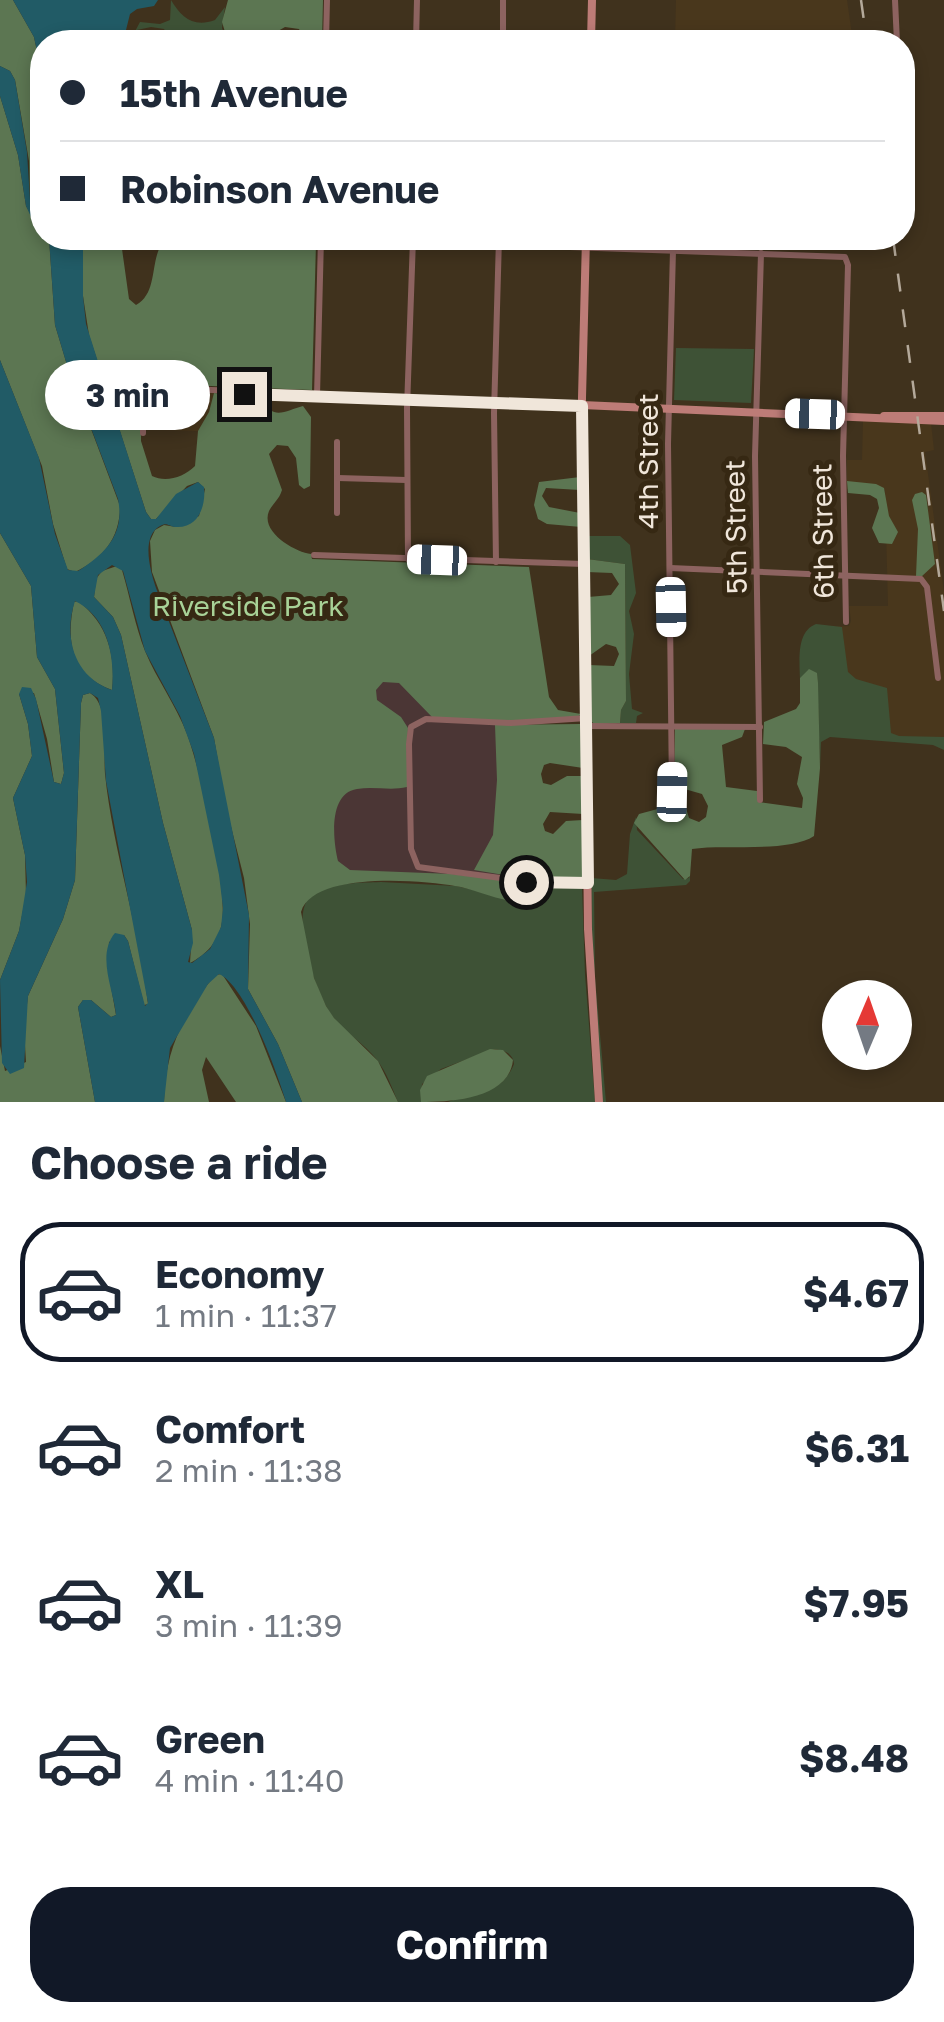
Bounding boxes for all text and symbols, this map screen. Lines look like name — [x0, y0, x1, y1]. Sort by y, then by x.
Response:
text: 15th Avenue — [120, 70, 348, 115]
text: Robinson Avenue — [120, 166, 439, 211]
callout: 3 min — [44, 359, 209, 429]
route end — [222, 372, 267, 417]
text: 3 min — [86, 376, 169, 414]
street label: 4th Street — [631, 393, 664, 529]
car — [784, 398, 846, 430]
street label: 5th Street — [717, 459, 753, 595]
street label: 6th Street — [804, 463, 840, 599]
car — [406, 544, 468, 576]
car — [655, 577, 687, 637]
park label: Riverside Park — [152, 589, 344, 622]
car — [656, 762, 688, 822]
route start — [504, 860, 549, 905]
north arrow — [822, 980, 912, 1070]
map controls — [822, 980, 912, 1070]
text: Choose a ride — [30, 1135, 328, 1189]
icon: car — [35, 1247, 125, 1337]
text: Economy — [155, 1251, 324, 1296]
text: $4.67 — [803, 1270, 909, 1315]
text: 1 min · 11:37 — [155, 1296, 337, 1334]
icon: car — [35, 1402, 125, 1492]
text: Comfort — [155, 1406, 305, 1451]
text: $6.31 — [804, 1425, 909, 1470]
text: 2 min · 11:38 — [155, 1451, 343, 1489]
icon: car — [35, 1557, 125, 1647]
text: XL — [155, 1561, 204, 1606]
text: $7.95 — [803, 1580, 909, 1625]
text: 3 min · 11:39 — [155, 1606, 343, 1644]
icon: car — [35, 1712, 125, 1802]
text: Green — [155, 1716, 265, 1761]
text: $8.48 — [799, 1735, 909, 1780]
text: 4 min · 11:40 — [155, 1761, 345, 1799]
button: Confirm — [30, 1887, 914, 2002]

